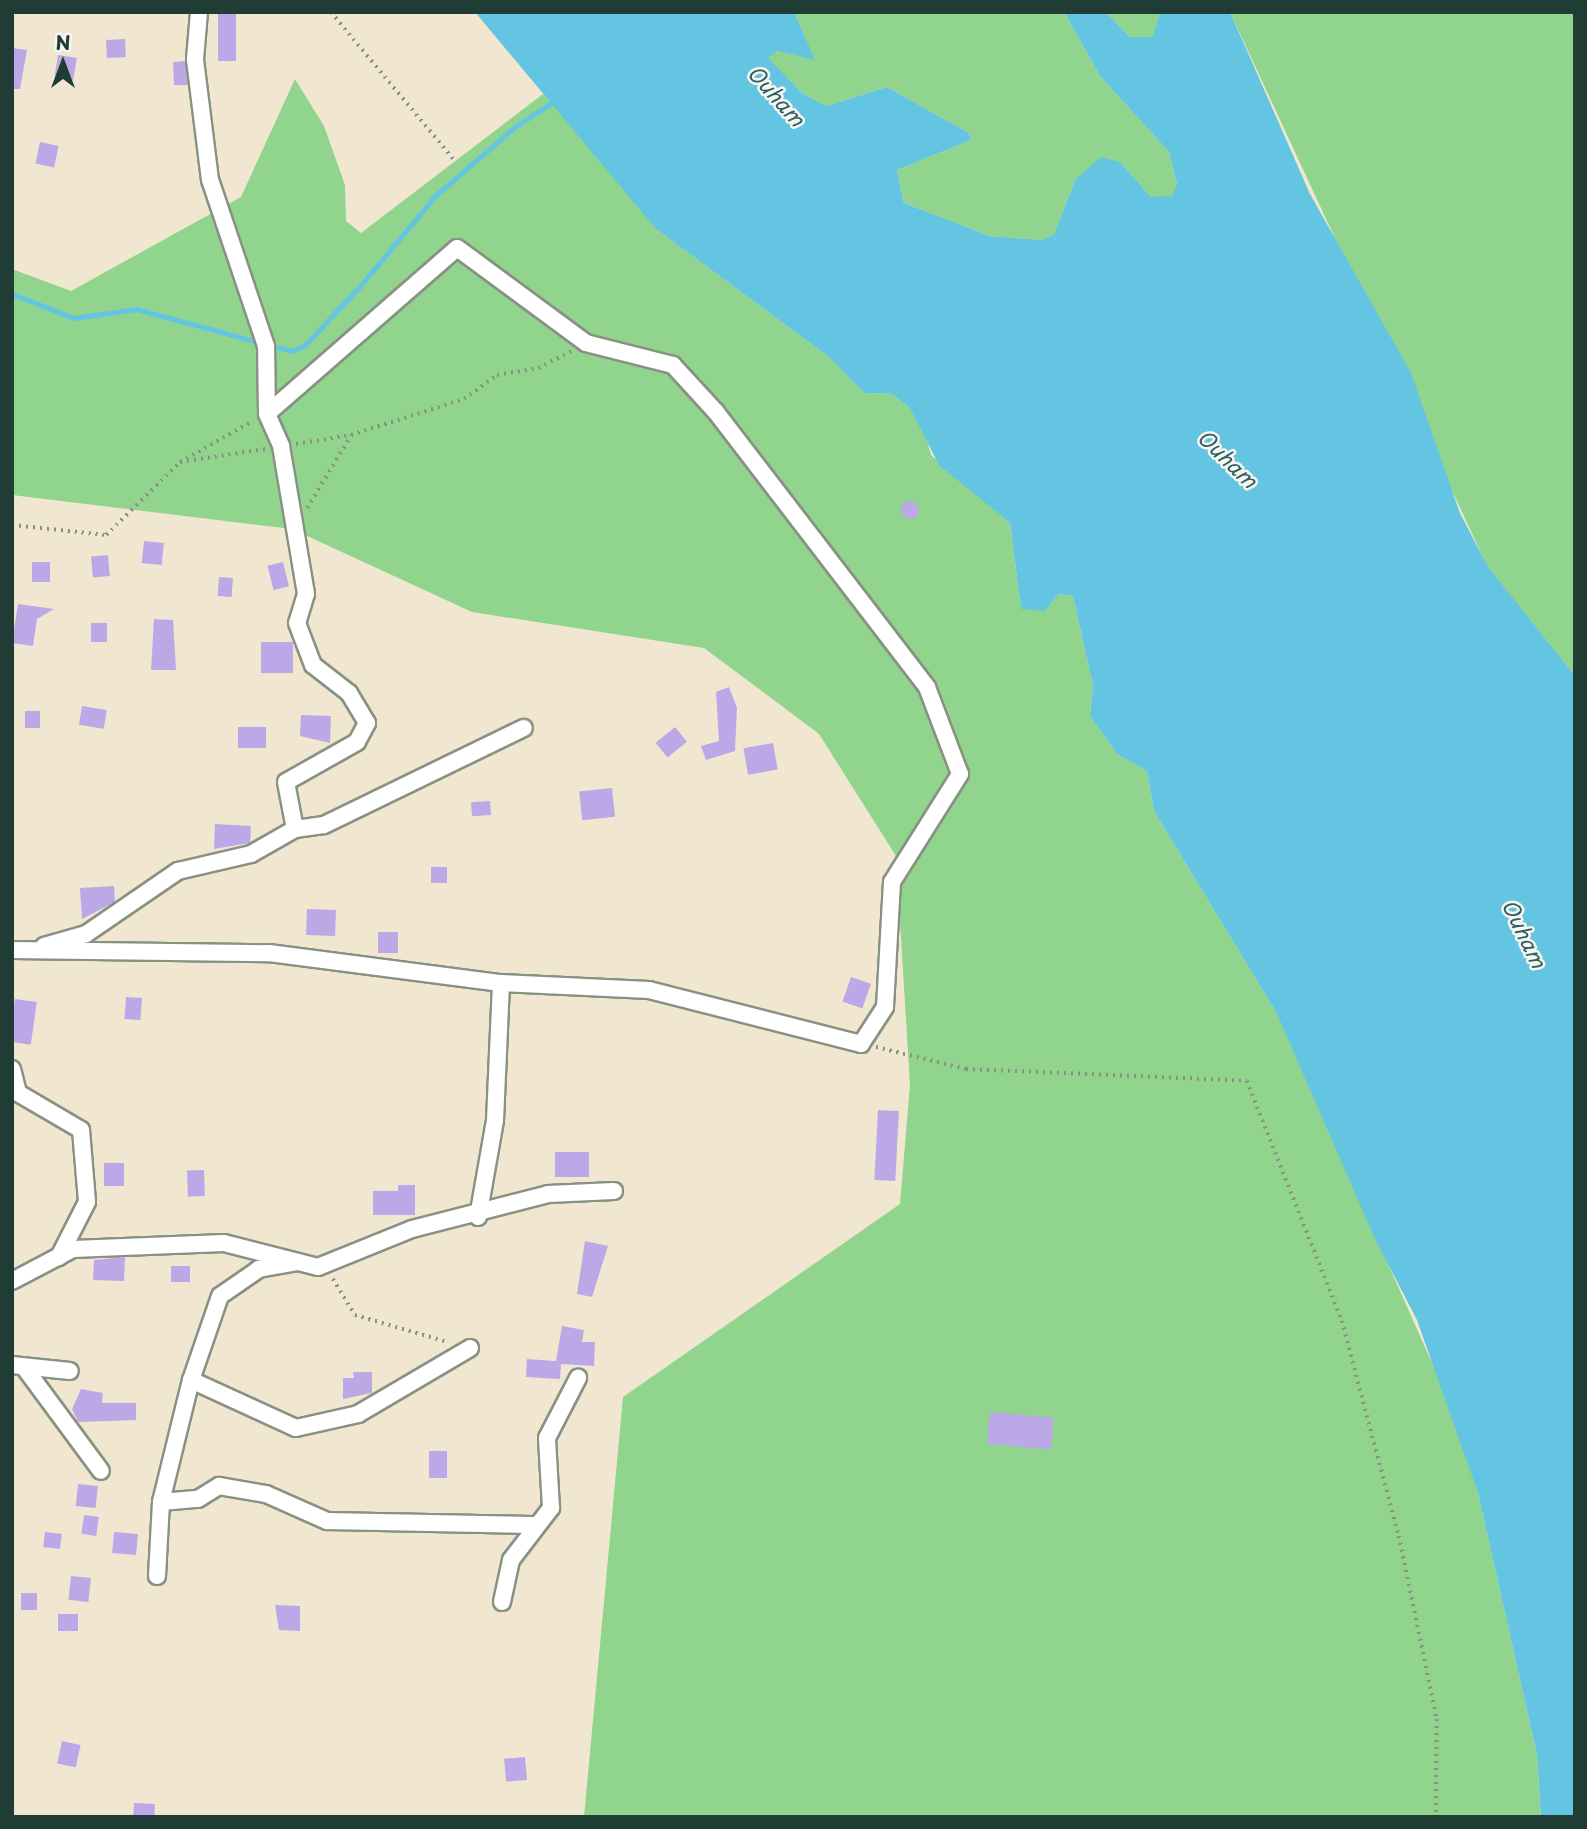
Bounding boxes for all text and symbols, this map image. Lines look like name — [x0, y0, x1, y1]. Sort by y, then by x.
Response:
north arrow — [28, 28, 98, 98]
text: N — [55, 28, 71, 56]
water label: Ouham — [743, 59, 811, 131]
water label: Ouham — [1193, 423, 1263, 493]
water label: Ouham — [1498, 895, 1552, 971]

